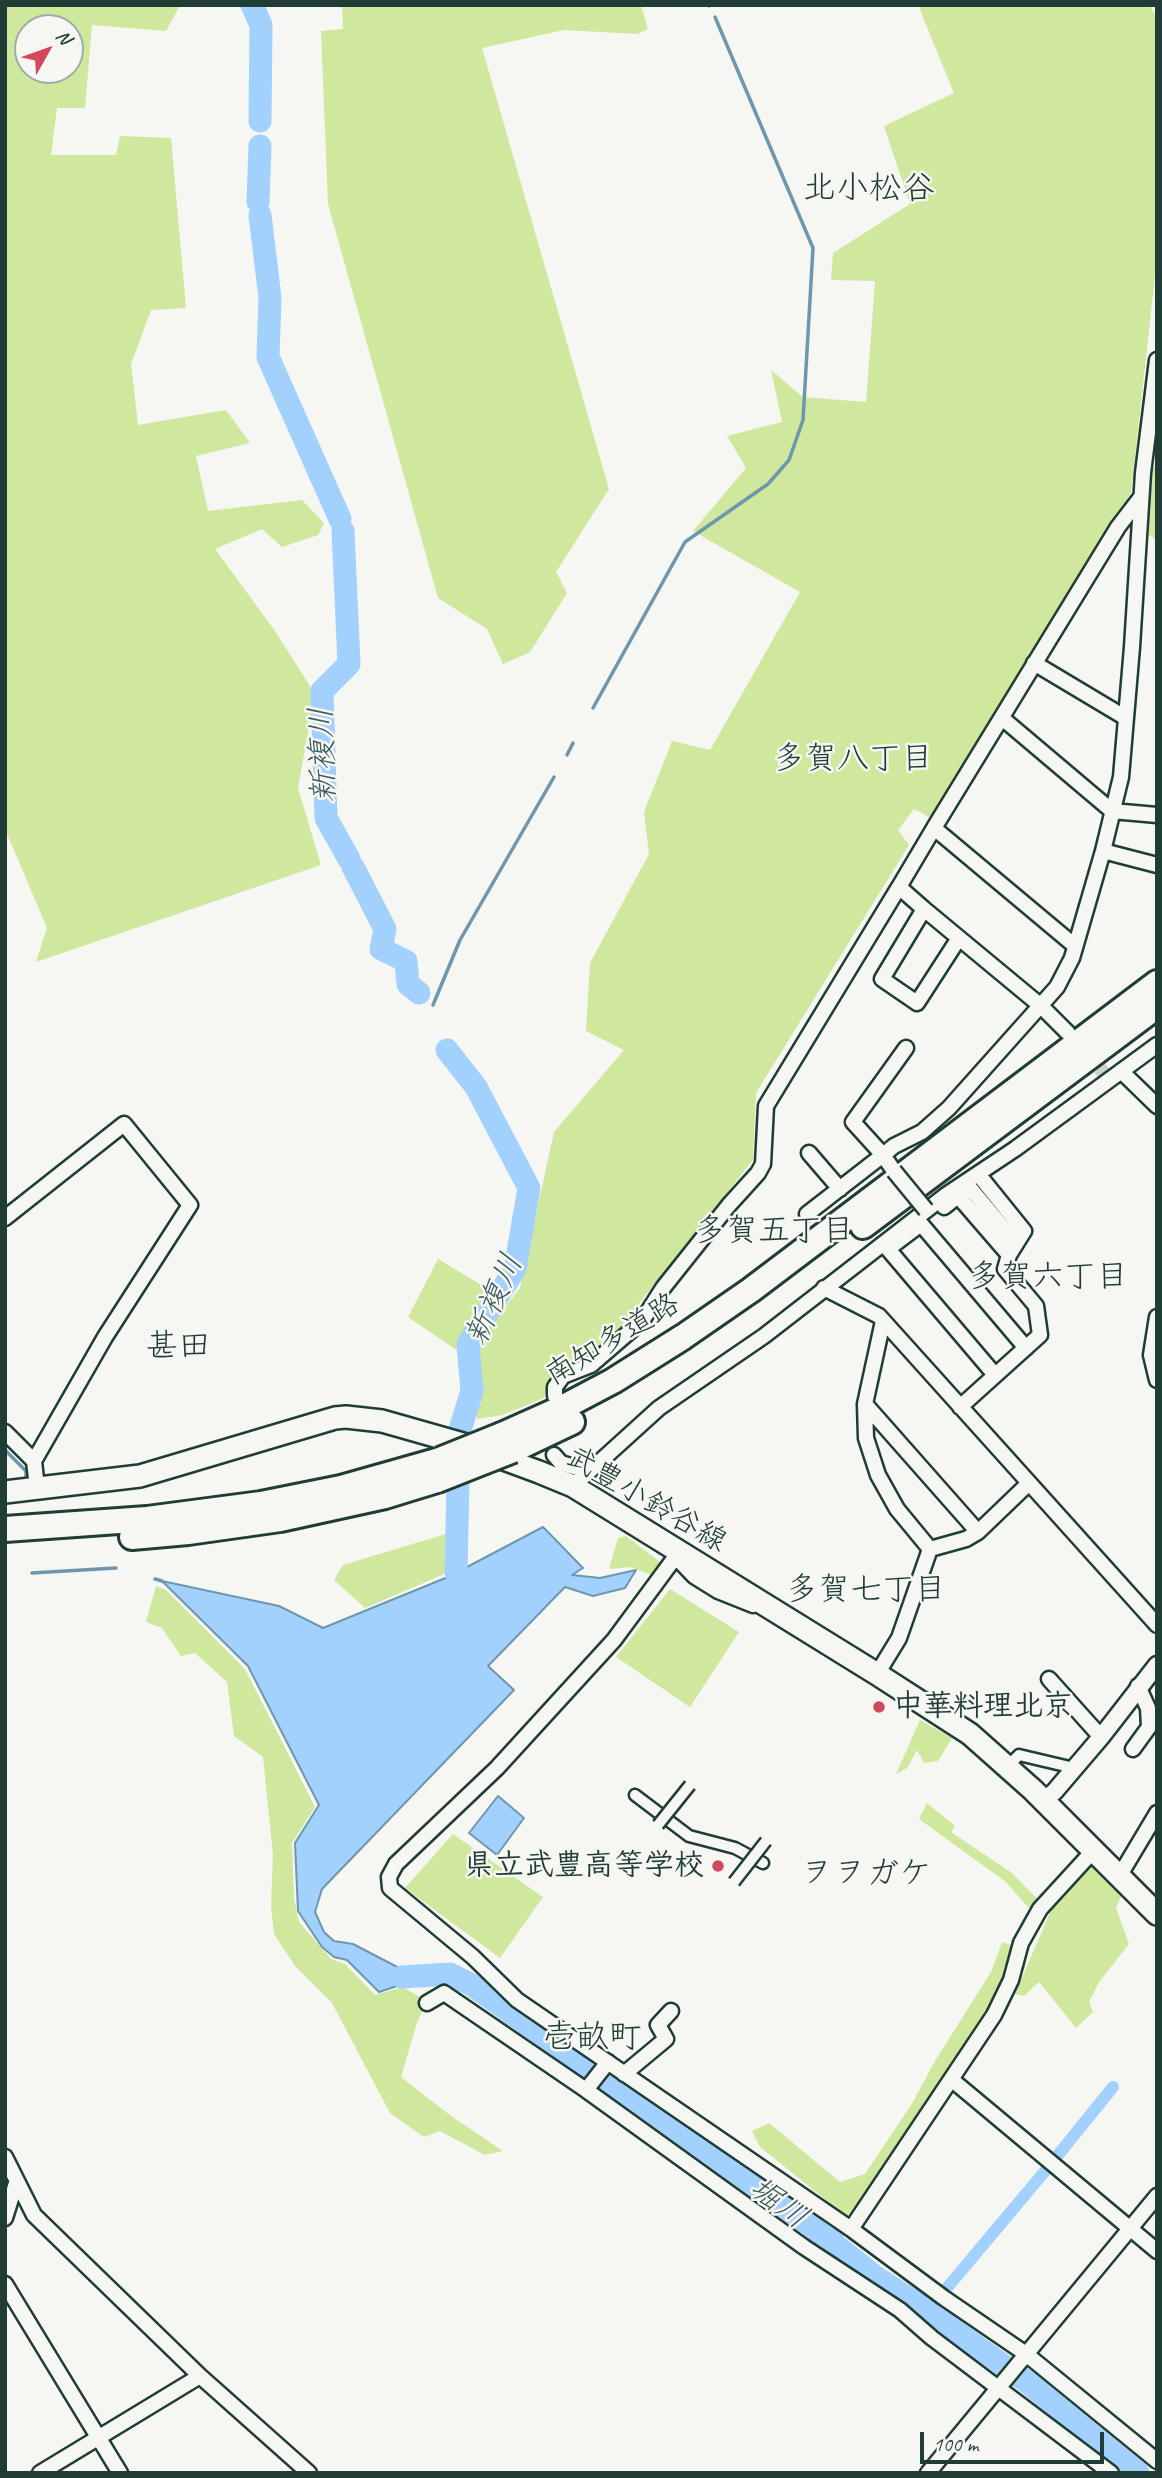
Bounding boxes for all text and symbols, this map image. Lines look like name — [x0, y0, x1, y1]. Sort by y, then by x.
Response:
north arrow — [14, 14, 84, 84]
text: N — [51, 25, 77, 49]
district label: 北小松谷 — [803, 169, 935, 209]
water label: 新複川 — [303, 706, 345, 804]
district label: 多賀八丁目 — [773, 741, 933, 779]
district label: 多賀五丁目 — [694, 1213, 854, 1251]
water label: 新複川 — [458, 1248, 532, 1352]
district label: 多賀六丁目 — [968, 1259, 1128, 1297]
street label: 南知多道路 — [539, 1286, 687, 1394]
district label: 甚田 — [145, 1327, 211, 1367]
street label: 武豊小鈴谷線 — [559, 1439, 733, 1561]
district label: 多賀七丁目 — [786, 1572, 946, 1610]
place label: 中華料理北京 — [893, 1689, 1073, 1725]
marker: 中華料理北京 — [871, 1699, 887, 1715]
place label: 県立武豊高等学校 — [464, 1848, 704, 1884]
district label: ヲヲガケ — [800, 1854, 932, 1894]
marker: 県立武豊高等学校 — [710, 1858, 726, 1874]
district label: 壱畝町 — [543, 2018, 641, 2058]
water label: 堀川 — [741, 2170, 815, 2238]
scale bar — [924, 2418, 1108, 2462]
text: 100 m — [933, 2431, 978, 2457]

